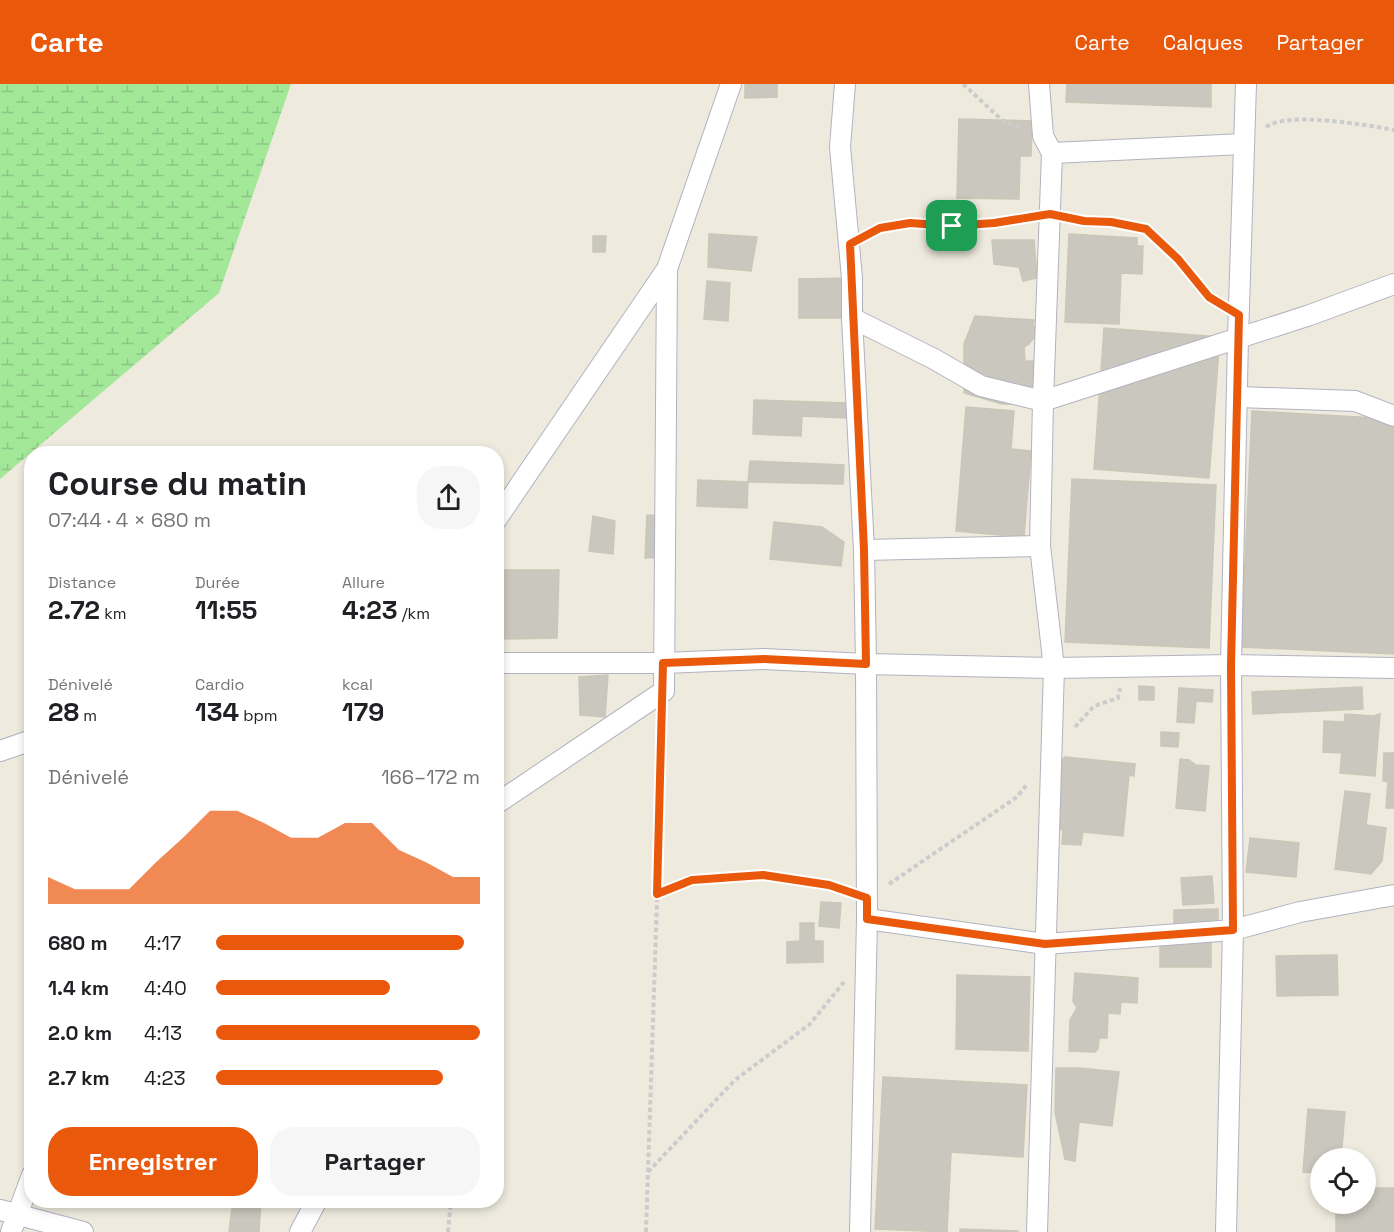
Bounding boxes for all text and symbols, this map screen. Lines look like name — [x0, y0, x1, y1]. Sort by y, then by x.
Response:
text: Carte — [30, 24, 104, 60]
text: Carte — [1075, 29, 1130, 56]
text: Calques — [1163, 29, 1243, 56]
text: Partager — [1276, 29, 1364, 56]
pin — [926, 200, 977, 251]
icon: arrive — [935, 209, 968, 242]
text: Course du matin — [48, 463, 307, 505]
button: share — [417, 466, 480, 529]
text: 07:44 · 4 × 680 m — [48, 507, 211, 533]
text: Distance — [48, 572, 116, 593]
text: Durée — [195, 572, 240, 593]
text: Allure — [342, 572, 385, 593]
text: 2.72 — [48, 593, 100, 627]
text: 11:55 — [195, 593, 257, 627]
text: 4:23 — [342, 593, 398, 627]
text: km — [100, 603, 127, 624]
text: /km — [398, 603, 430, 624]
text: Dénivelé — [48, 674, 113, 695]
text: Cardio — [195, 674, 244, 695]
text: kcal — [342, 674, 373, 695]
text: 28 — [48, 695, 79, 729]
text: 134 — [195, 695, 239, 729]
text: 179 — [342, 695, 384, 729]
text: m — [79, 705, 97, 726]
text: bpm — [239, 705, 278, 726]
text: Dénivelé — [48, 764, 129, 790]
text: 166–172 m — [381, 764, 480, 790]
text: 680 m — [48, 930, 107, 956]
text: 4:17 — [144, 930, 181, 956]
text: 1.4 km — [48, 975, 109, 1001]
text: 4:40 — [144, 975, 187, 1001]
text: 2.0 km — [48, 1020, 112, 1046]
text: 4:13 — [144, 1020, 182, 1046]
text: 2.7 km — [48, 1065, 110, 1091]
text: 4:23 — [144, 1065, 186, 1091]
button: Enregistrer — [48, 1127, 258, 1196]
button: Partager — [270, 1127, 480, 1196]
map controls — [1310, 1148, 1376, 1214]
button: locate — [1310, 1148, 1376, 1214]

